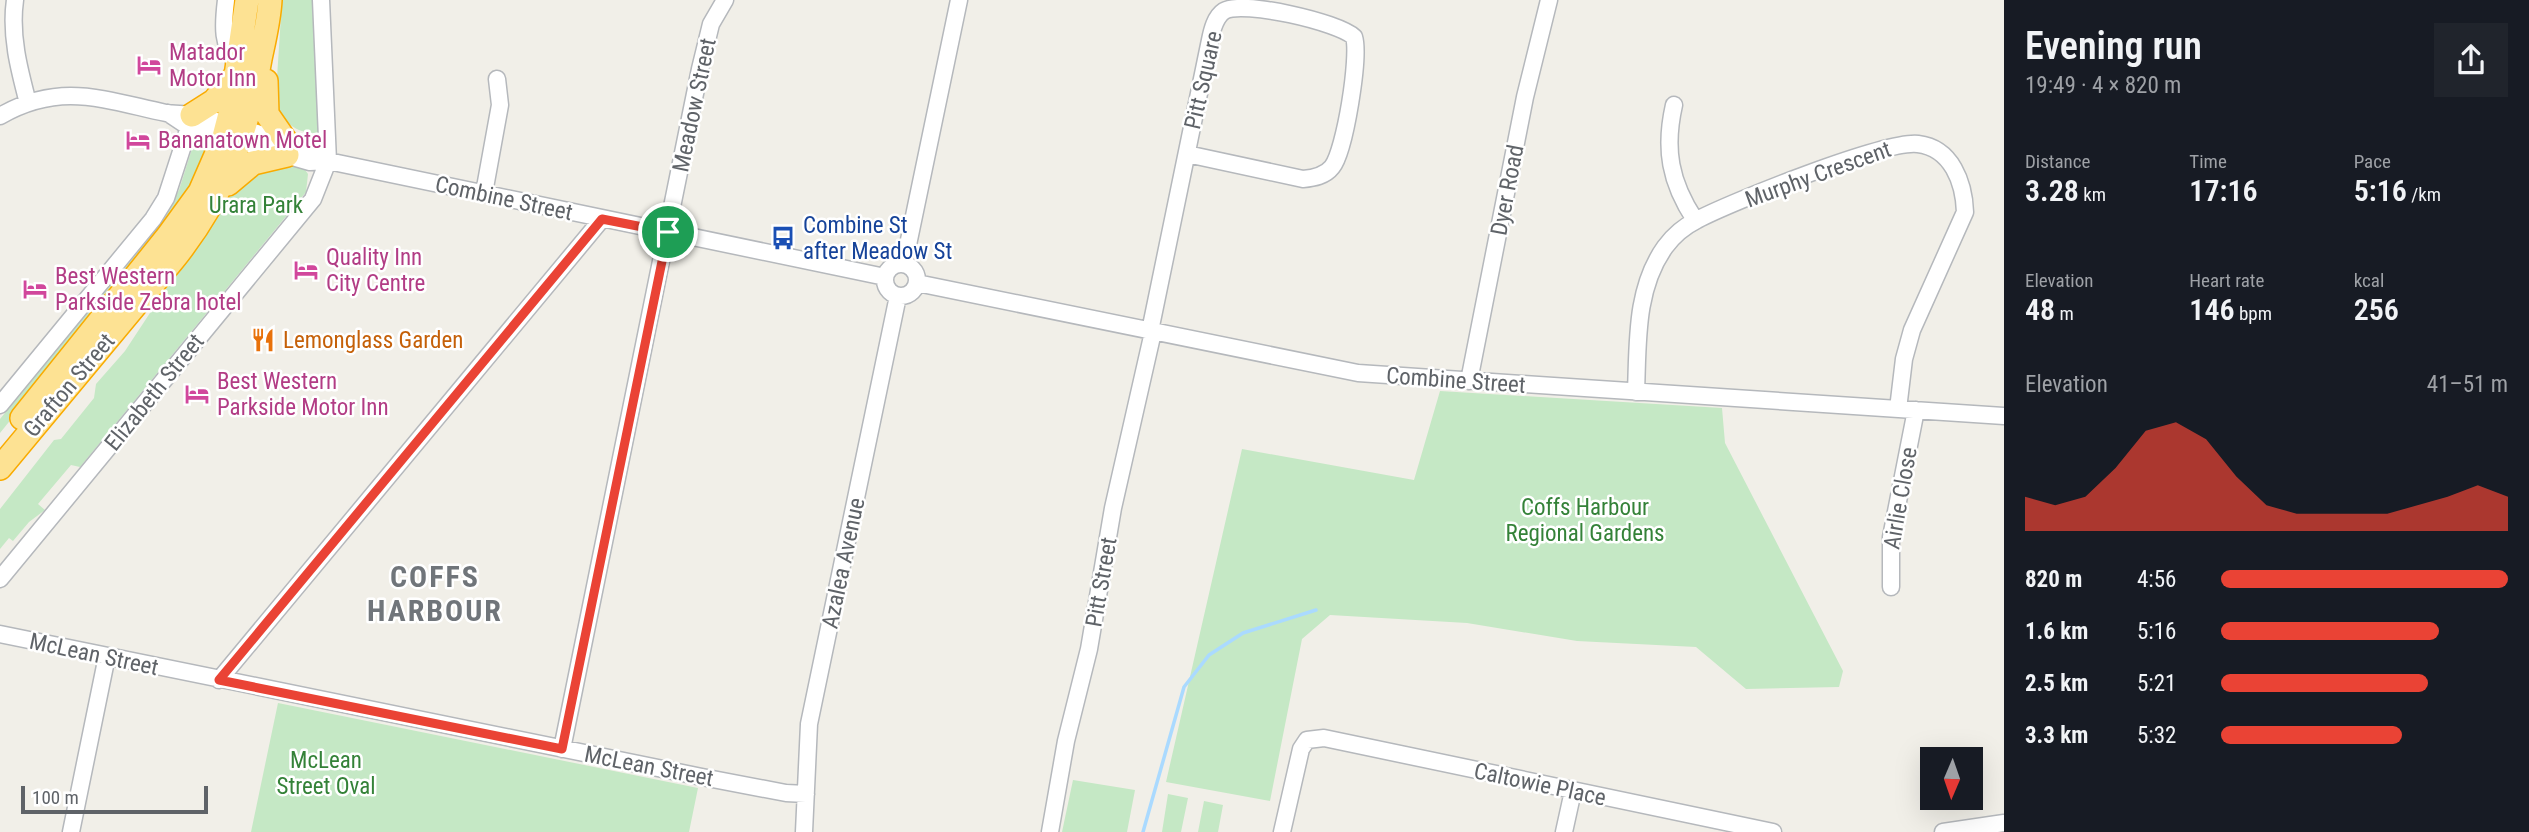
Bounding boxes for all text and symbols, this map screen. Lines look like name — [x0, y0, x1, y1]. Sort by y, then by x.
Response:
button: share — [2434, 23, 2508, 97]
text: Evening run — [2025, 24, 2202, 68]
street label: Pitt Square — [1179, 28, 1228, 132]
street label: Meadow Street — [667, 36, 722, 175]
place label: Matador Motor Inn — [169, 39, 256, 92]
hotel icon: Matador Motor Inn — [135, 51, 163, 79]
text: 19:49 · 4 × 820 m — [2025, 72, 2181, 99]
hotel icon: Bananatown Motel — [124, 126, 152, 154]
place label: Bananatown Motel — [158, 127, 327, 154]
street label: Murphy Crescent — [1742, 136, 1895, 213]
street label: Dyer Road — [1485, 142, 1530, 238]
text: Distance — [2025, 150, 2090, 173]
text: Time — [2189, 150, 2227, 173]
text: Pace — [2354, 150, 2391, 173]
street label: Combine Street — [433, 171, 575, 226]
text: 3.28 — [2025, 173, 2079, 208]
text: 17:16 — [2189, 173, 2258, 208]
text: 5:16 — [2354, 173, 2407, 208]
text: km — [2079, 183, 2106, 206]
text: /km — [2407, 183, 2441, 206]
park label: Urara Park — [209, 192, 304, 219]
pin — [638, 202, 698, 262]
place label: Combine St after Meadow St — [803, 212, 952, 265]
icon: arrive — [649, 213, 687, 251]
bus stop icon: Combine St after Meadow St — [769, 224, 797, 252]
place label: Quality Inn City Centre — [326, 244, 425, 297]
hotel icon: Quality Inn City Centre — [292, 256, 320, 284]
place label: Best Western Parkside Zebra hotel — [55, 263, 242, 316]
text: Elevation — [2025, 269, 2093, 292]
text: Heart rate — [2189, 269, 2264, 292]
text: kcal — [2354, 269, 2384, 292]
hotel icon: Best Western Parkside Zebra hotel — [21, 275, 49, 303]
text: 48 — [2025, 292, 2055, 327]
text: 146 — [2189, 292, 2235, 327]
text: 256 — [2354, 292, 2399, 327]
text: m — [2055, 302, 2074, 325]
text: bpm — [2235, 302, 2272, 325]
restaurant icon: Lemonglass Garden — [249, 326, 277, 354]
place label: Lemonglass Garden — [283, 327, 463, 354]
street label: Grafton Street — [18, 328, 121, 443]
street label: Elizabeth Street — [99, 329, 210, 456]
street label: Combine Street — [1385, 362, 1527, 399]
place label: Best Western Parkside Motor Inn — [217, 368, 389, 421]
text: Elevation — [2025, 371, 2108, 398]
text: 41–51 m — [2427, 371, 2508, 398]
hotel icon: Best Western Parkside Motor Inn — [183, 380, 211, 408]
street label: Airlie Close — [1878, 445, 1923, 551]
park label: Coffs Harbour Regional Gardens — [1505, 494, 1665, 547]
street label: Azalea Avenue — [816, 495, 871, 631]
street label: Pitt Street — [1080, 535, 1123, 629]
district label: COFFS HARBOUR — [367, 559, 503, 628]
text: 820 m — [2025, 566, 2082, 593]
text: 4:56 — [2137, 566, 2176, 593]
text: 1.6 km — [2025, 618, 2088, 645]
text: 5:16 — [2137, 618, 2176, 645]
street label: McLean Street — [27, 628, 161, 681]
text: 2.5 km — [2025, 670, 2088, 697]
text: 5:21 — [2137, 670, 2176, 697]
text: 3.3 km — [2025, 722, 2088, 749]
text: 5:32 — [2137, 722, 2176, 749]
street label: McLean Street — [582, 741, 716, 792]
park label: McLean Street Oval — [277, 747, 375, 800]
north arrow — [1920, 747, 1983, 810]
map controls — [1920, 747, 1983, 810]
street label: Caltowie Place — [1471, 757, 1608, 812]
scale bar — [21, 783, 208, 815]
text: 100 m — [32, 786, 79, 809]

